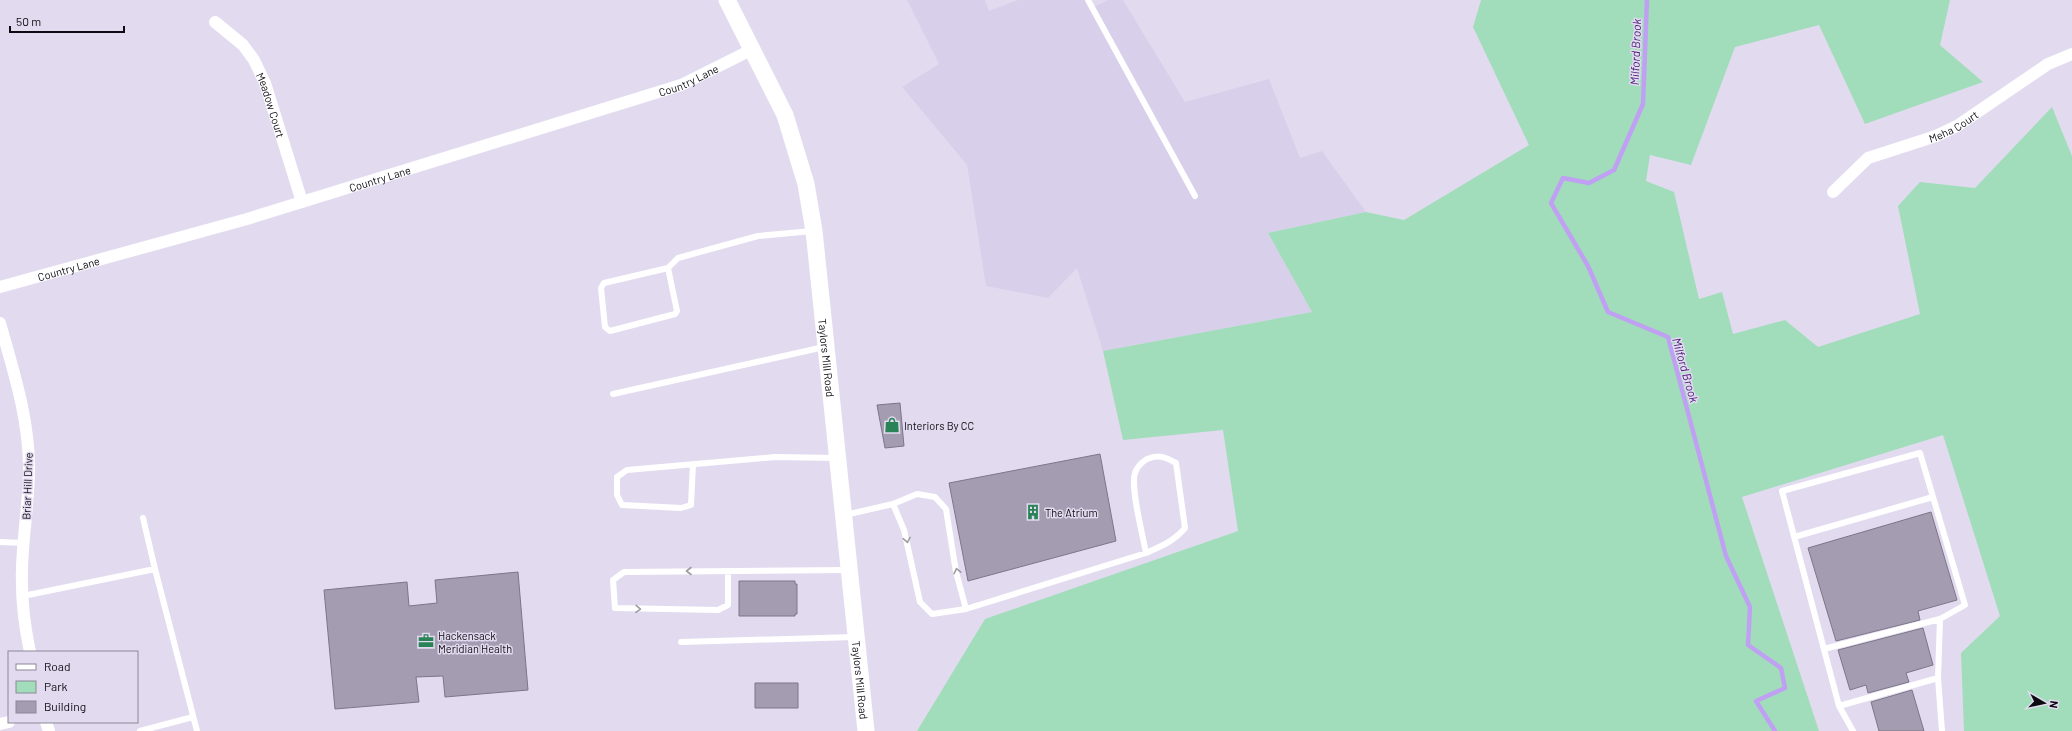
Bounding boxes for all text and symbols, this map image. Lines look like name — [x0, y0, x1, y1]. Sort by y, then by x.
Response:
scale bar — [10, 8, 124, 34]
text: 50 m — [16, 14, 41, 28]
water label: Milford Brook — [1627, 18, 1643, 86]
street label: Country Lane — [657, 61, 720, 98]
street label: Meadow Court — [254, 70, 288, 139]
street label: Meha Court — [1927, 107, 1980, 144]
street label: Country Lane — [347, 162, 412, 194]
street label: Country Lane — [36, 253, 101, 283]
street label: Taylors Mill Road — [817, 318, 838, 398]
water label: Milford Brook — [1670, 336, 1702, 404]
shop icon: Interiors By CC — [883, 416, 901, 434]
place label: Interiors By CC — [904, 419, 974, 432]
street label: Briar Hill Drive — [19, 452, 35, 520]
building icon: The Atrium — [1024, 503, 1042, 521]
place label: The Atrium — [1045, 506, 1098, 519]
one-way arrow — [902, 537, 910, 543]
one-way arrow — [686, 567, 692, 575]
one-way arrow — [953, 568, 961, 574]
one-way arrow — [635, 605, 641, 613]
place label: Hackensack Meridian Health — [438, 629, 512, 655]
office icon: Hackensack Meridian Health — [417, 632, 435, 650]
street label: Taylors Mill Road — [850, 640, 871, 720]
legend — [8, 651, 138, 723]
text: Road — [44, 659, 71, 673]
text: Park — [44, 679, 68, 693]
north arrow — [2024, 683, 2064, 723]
text: Building — [44, 699, 86, 713]
text: N — [2047, 700, 2061, 709]

